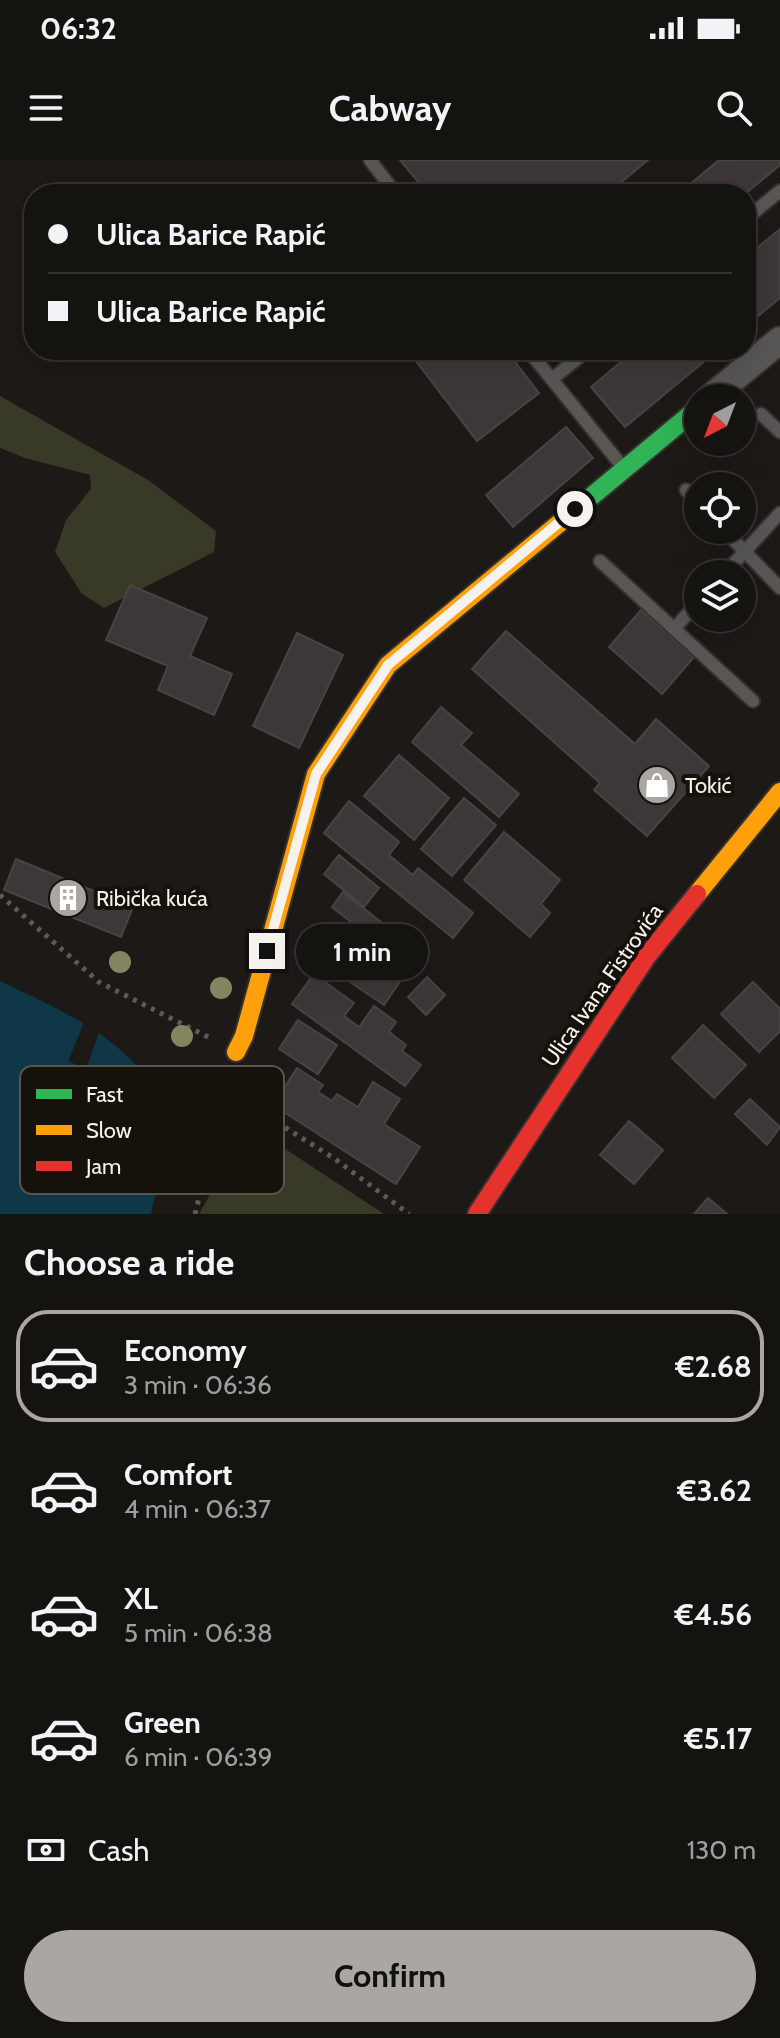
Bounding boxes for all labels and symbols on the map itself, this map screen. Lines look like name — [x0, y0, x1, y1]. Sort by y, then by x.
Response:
north arrow — [684, 384, 756, 456]
route start — [557, 491, 593, 527]
shop icon: Tokić — [636, 764, 678, 806]
place label: Tokić — [685, 772, 732, 799]
building icon: Ribička kuća — [47, 877, 89, 919]
place label: Ribička kuća — [96, 885, 208, 912]
street label: Ulica Ivana Fistrovića — [536, 898, 669, 1072]
callout: 1 min — [295, 923, 427, 979]
route end — [249, 933, 285, 969]
legend — [20, 1066, 284, 1194]
text: Fast — [86, 1081, 124, 1108]
text: Slow — [86, 1117, 132, 1144]
text: Jam — [85, 1153, 121, 1180]

